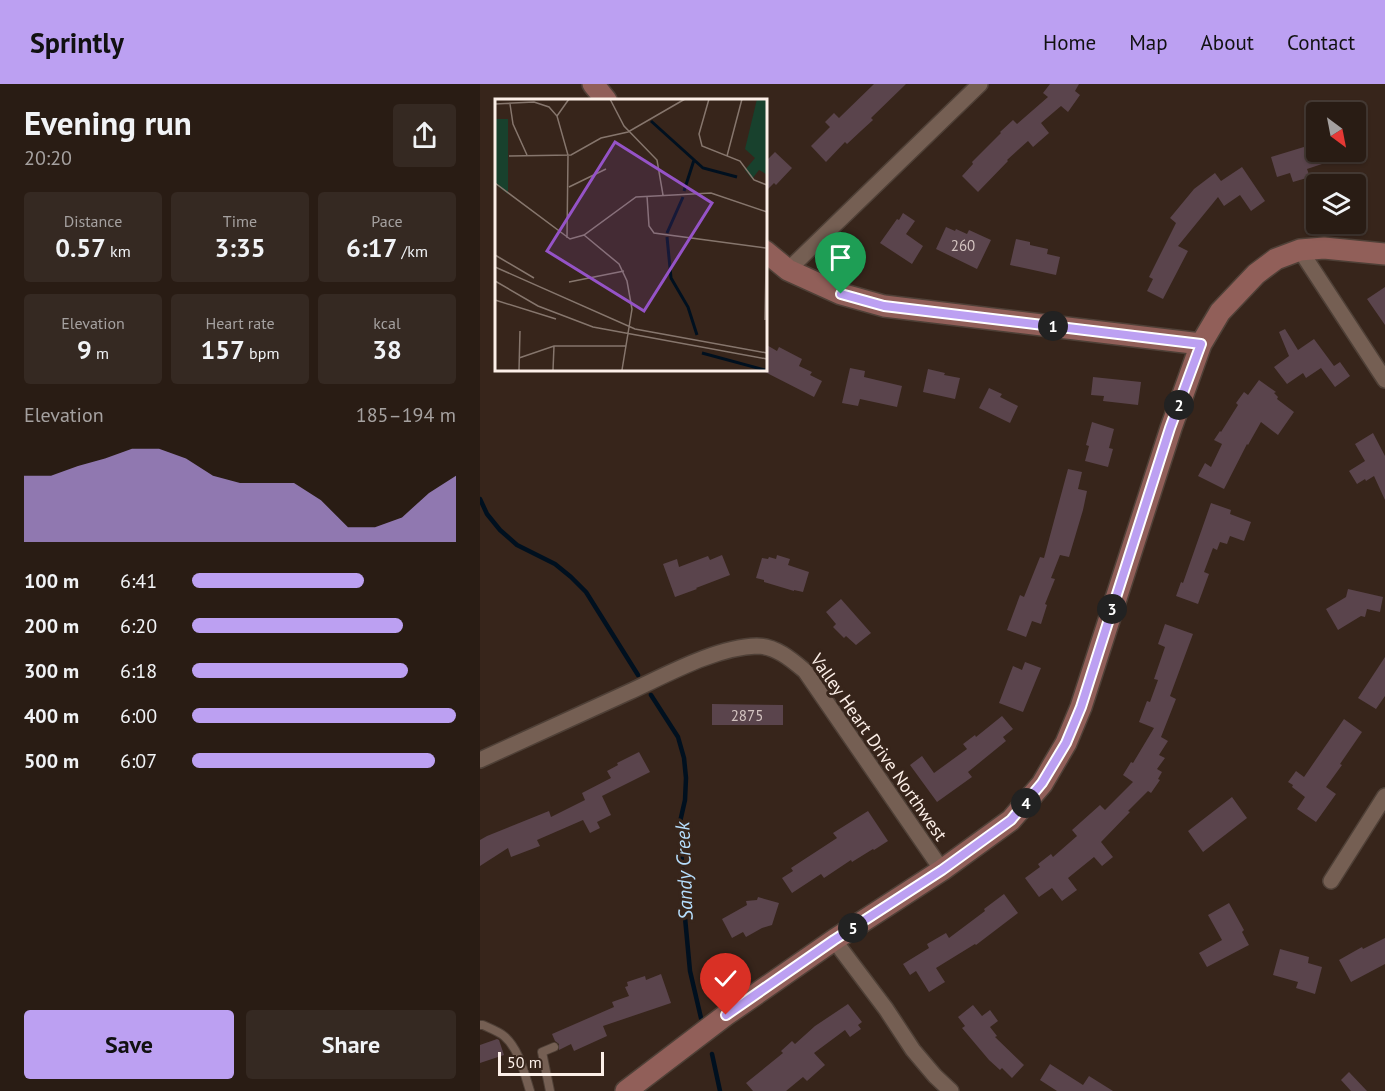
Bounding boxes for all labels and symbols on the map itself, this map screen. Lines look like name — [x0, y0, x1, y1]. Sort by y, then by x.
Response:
inset map — [495, 99, 766, 370]
north arrow — [1306, 102, 1366, 162]
pin — [815, 232, 866, 294]
house number: 260 — [951, 236, 975, 255]
pin: 1 — [1038, 311, 1068, 341]
pin: 2 — [1164, 390, 1194, 420]
pin: 3 — [1097, 594, 1127, 624]
street label: Valley Heart Drive Northwest — [805, 648, 952, 845]
house number: 2875 — [731, 706, 763, 725]
pin: 4 — [1011, 788, 1041, 818]
water label: Sandy Creek — [669, 820, 699, 921]
pin: 5 — [838, 913, 868, 943]
pin — [700, 953, 751, 1015]
scale bar — [498, 1049, 604, 1076]

